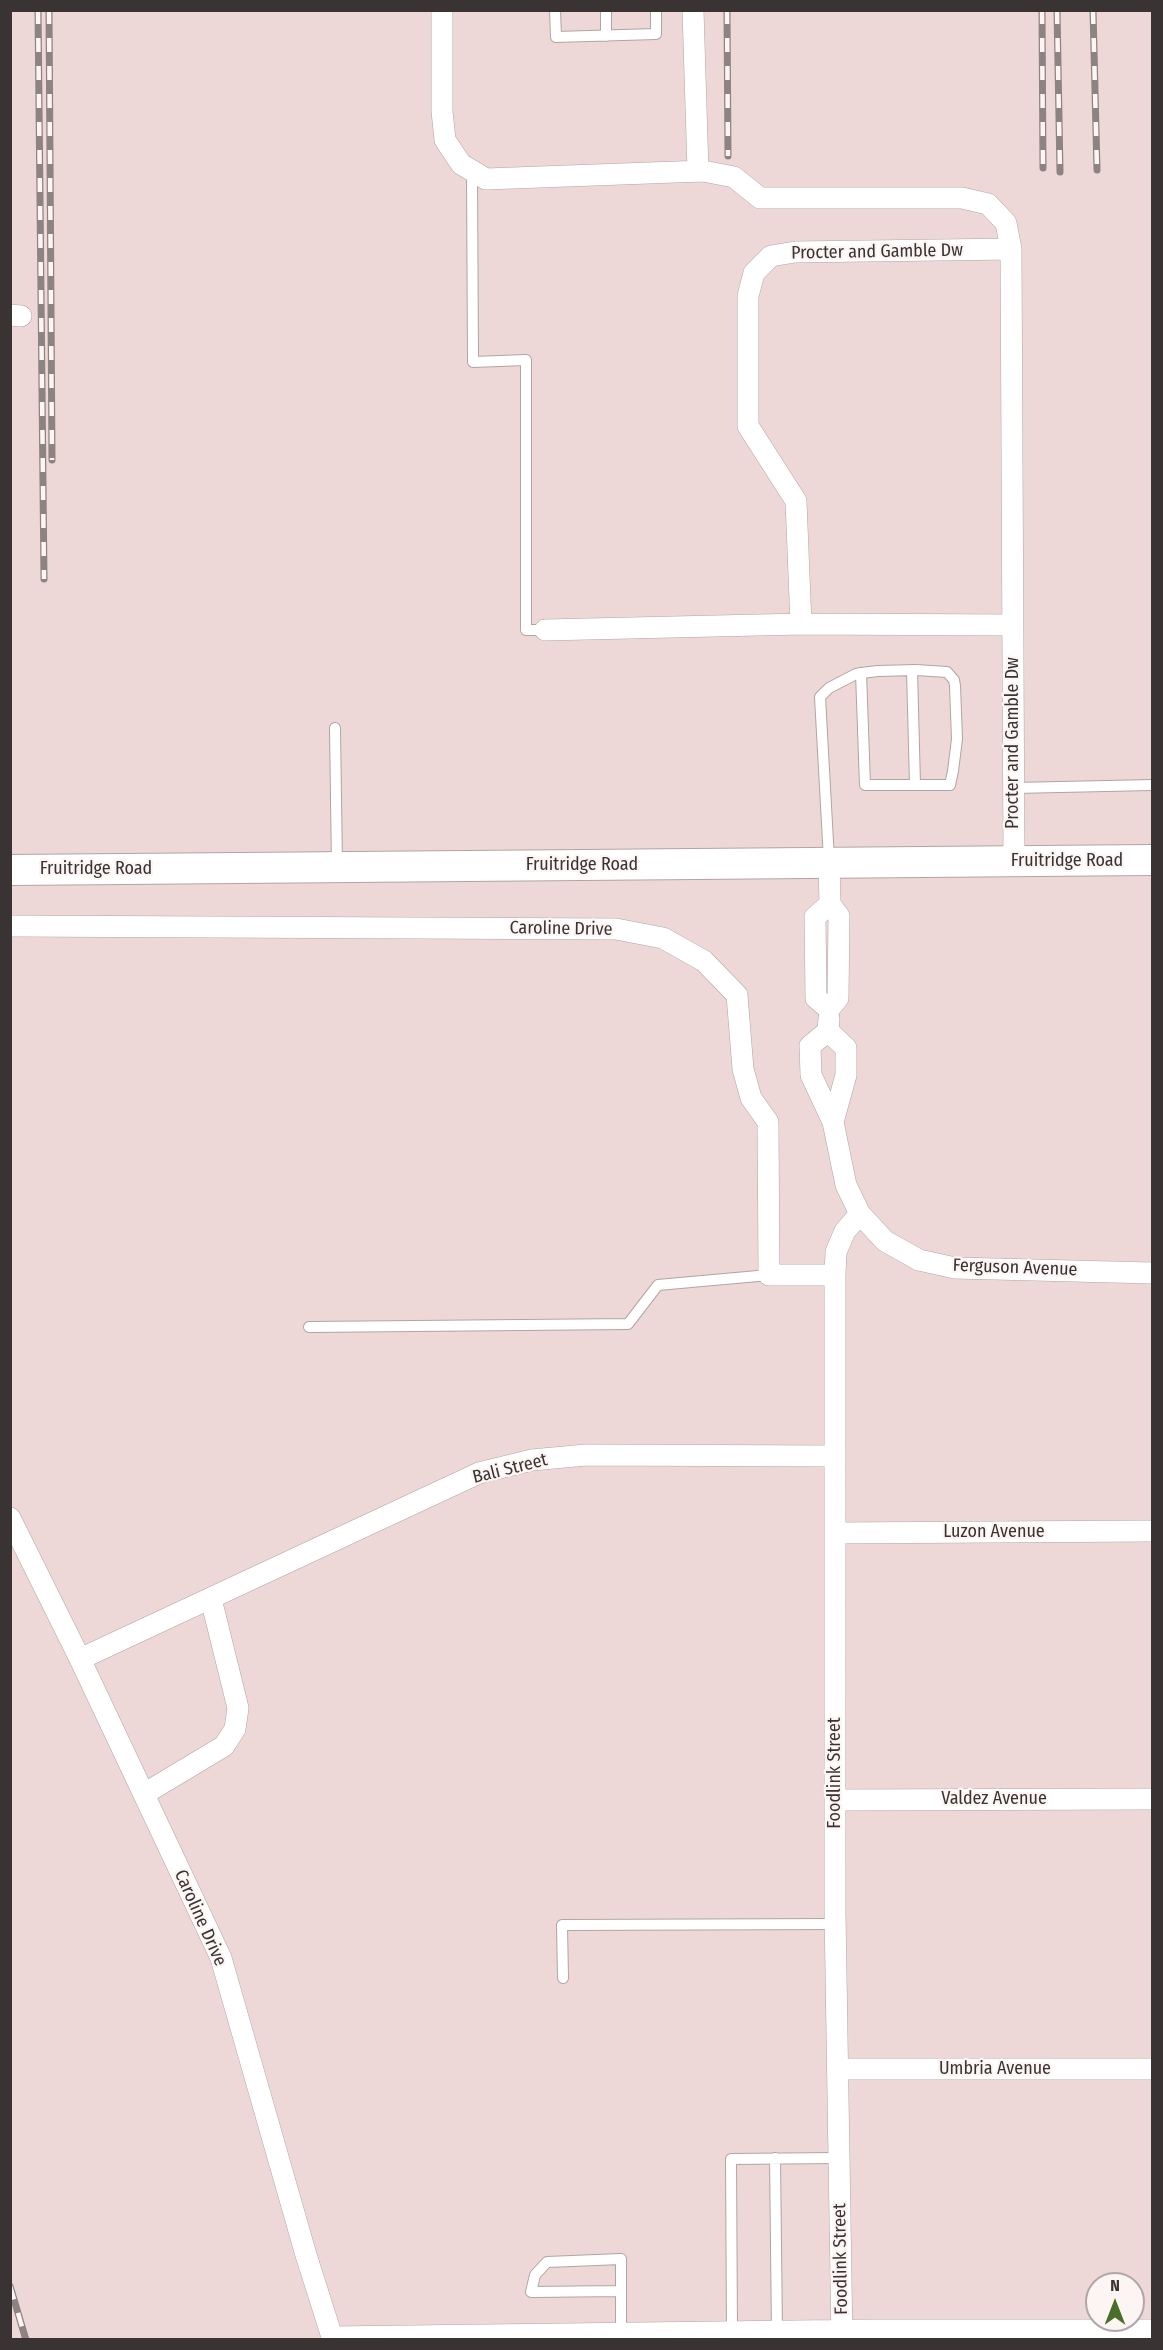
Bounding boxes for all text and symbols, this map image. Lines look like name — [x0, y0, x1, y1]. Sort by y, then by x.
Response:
street label: Procter and Gamble Dw — [791, 240, 963, 264]
street label: Procter and Gamble Dw — [1002, 657, 1024, 829]
street label: Fruitridge Road — [1011, 850, 1123, 872]
street label: Fruitridge Road — [526, 854, 638, 876]
street label: Fruitridge Road — [40, 858, 152, 880]
street label: Caroline Drive — [509, 917, 613, 941]
street label: Ferguson Avenue — [952, 1255, 1078, 1281]
street label: Bali Street — [470, 1449, 550, 1489]
street label: Luzon Avenue — [943, 1521, 1045, 1543]
street label: Foodlink Street — [824, 1717, 846, 1829]
street label: Valdez Avenue — [941, 1788, 1047, 1810]
street label: Caroline Drive — [169, 1867, 231, 1969]
street label: Umbria Avenue — [939, 2058, 1051, 2080]
street label: Foodlink Street — [829, 2203, 853, 2315]
north arrow — [1085, 2272, 1145, 2332]
text: N — [1110, 2276, 1120, 2295]

